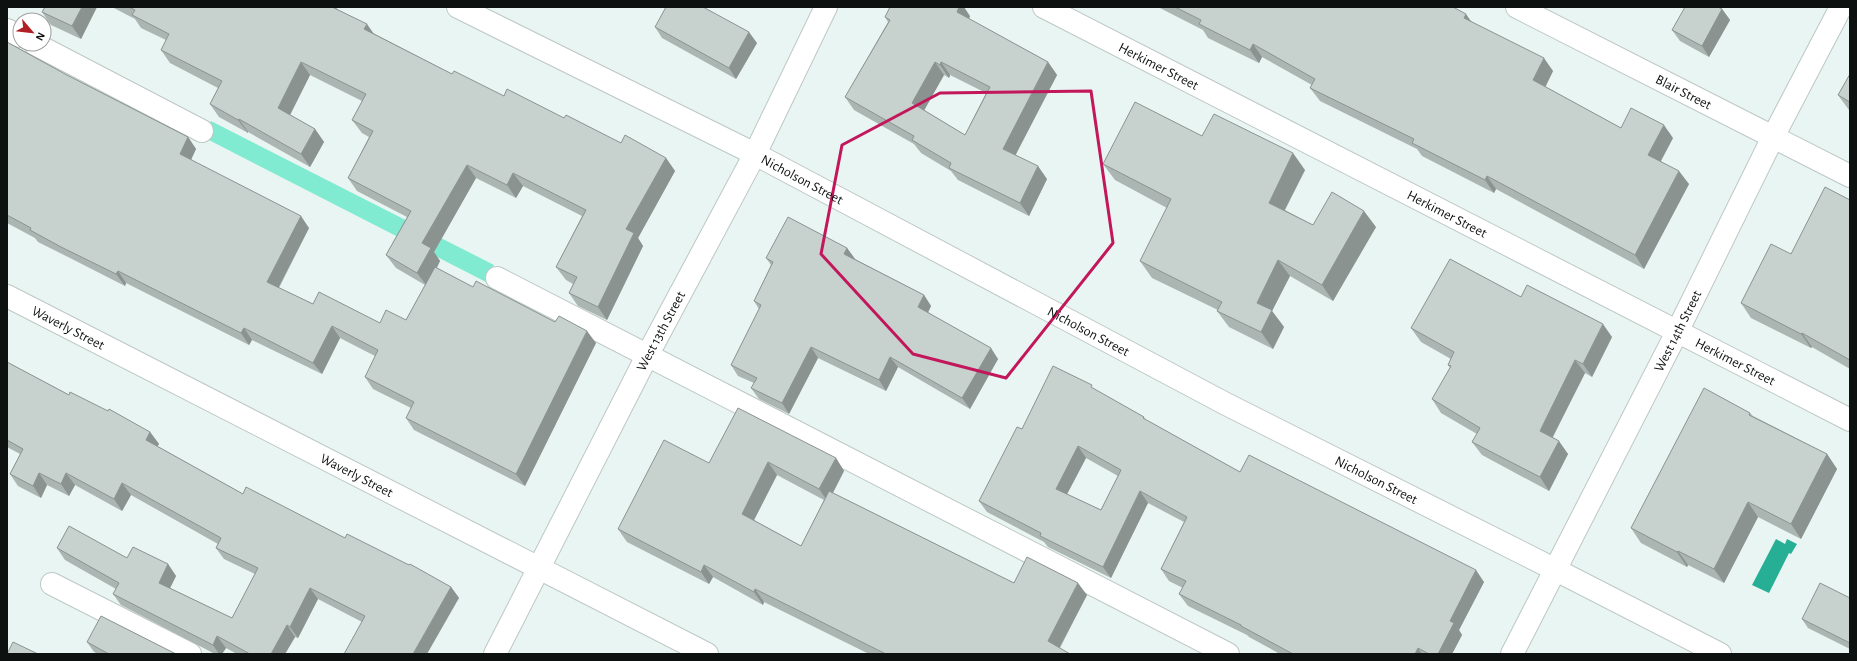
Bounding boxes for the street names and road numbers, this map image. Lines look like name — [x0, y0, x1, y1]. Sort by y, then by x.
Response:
street label: Herkimer Street — [1116, 41, 1201, 93]
street label: Blair Street — [1653, 73, 1714, 113]
street label: Nicholson Street — [759, 153, 846, 208]
street label: Herkimer Street — [1405, 188, 1489, 241]
street label: West 14th Street — [1652, 288, 1705, 374]
street label: West 13th Street — [635, 289, 688, 373]
street label: Waverly Street — [29, 304, 107, 353]
street label: Nicholson Street — [1045, 305, 1132, 360]
street label: Herkimer Street — [1693, 336, 1778, 389]
street label: Waverly Street — [318, 451, 396, 500]
street label: Nicholson Street — [1332, 454, 1420, 507]

